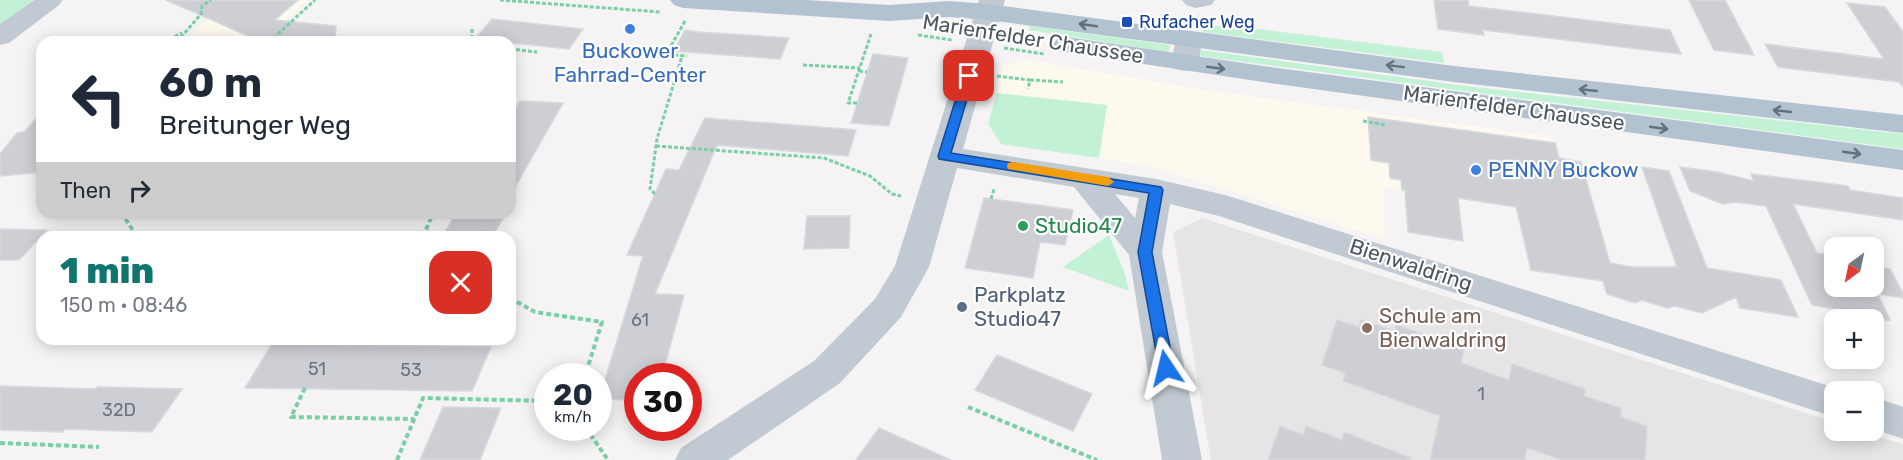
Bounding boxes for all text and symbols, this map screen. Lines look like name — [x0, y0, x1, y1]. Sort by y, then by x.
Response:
street label: Marienfelder Chaussee — [921, 9, 1145, 68]
place label: Rufacher Weg — [1139, 11, 1255, 33]
marker: Rufacher Weg — [1120, 15, 1134, 29]
one-way arrow — [1079, 20, 1099, 31]
marker: Buckower Fahrrad-Center — [623, 22, 637, 36]
place label: Buckower Fahrrad-Center — [554, 38, 706, 87]
pin — [943, 50, 994, 101]
text: 60 m — [159, 58, 262, 108]
icon: arrive — [952, 59, 985, 92]
icon: left — [60, 60, 138, 138]
one-way arrow — [1385, 61, 1405, 72]
one-way arrow — [1206, 62, 1225, 73]
street label: Marienfelder Chaussee — [1402, 80, 1626, 135]
one-way arrow — [1579, 84, 1599, 95]
one-way arrow — [1773, 105, 1793, 116]
text: Breitunger Weg — [159, 109, 351, 141]
one-way arrow — [1649, 122, 1668, 133]
one-way arrow — [1842, 148, 1862, 159]
place label: PENNY Buckow — [1488, 157, 1639, 182]
marker: PENNY Buckow — [1469, 163, 1483, 177]
icon: right — [123, 174, 156, 207]
text: Then — [60, 177, 111, 204]
place label: Studio47 — [1035, 213, 1122, 238]
marker: Studio47 — [1016, 219, 1030, 233]
street label: Bienwaldring — [1347, 233, 1476, 296]
north arrow — [1824, 237, 1884, 297]
map controls — [1824, 237, 1884, 441]
text: 1 min — [60, 249, 154, 292]
button: close — [429, 251, 492, 314]
place label: Parkplatz Studio47 — [974, 282, 1066, 331]
text: 150 m · 08:46 — [60, 293, 187, 317]
marker: Parkplatz Studio47 — [955, 300, 969, 314]
place label: Schule am Bienwaldring — [1379, 303, 1507, 352]
house number: 61 — [631, 309, 649, 331]
button: + — [1824, 309, 1884, 369]
marker: Schule am Bienwaldring — [1360, 321, 1374, 335]
position arrow — [1134, 336, 1198, 400]
house number: 51 — [308, 358, 326, 380]
house number: 53 — [400, 359, 422, 381]
speed limit sign: 30 — [624, 363, 702, 441]
text: 20 — [553, 377, 593, 413]
button: − — [1824, 381, 1884, 441]
house number: 1 — [1477, 383, 1485, 405]
house number: 32D — [102, 399, 136, 421]
text: km/h — [554, 408, 592, 426]

